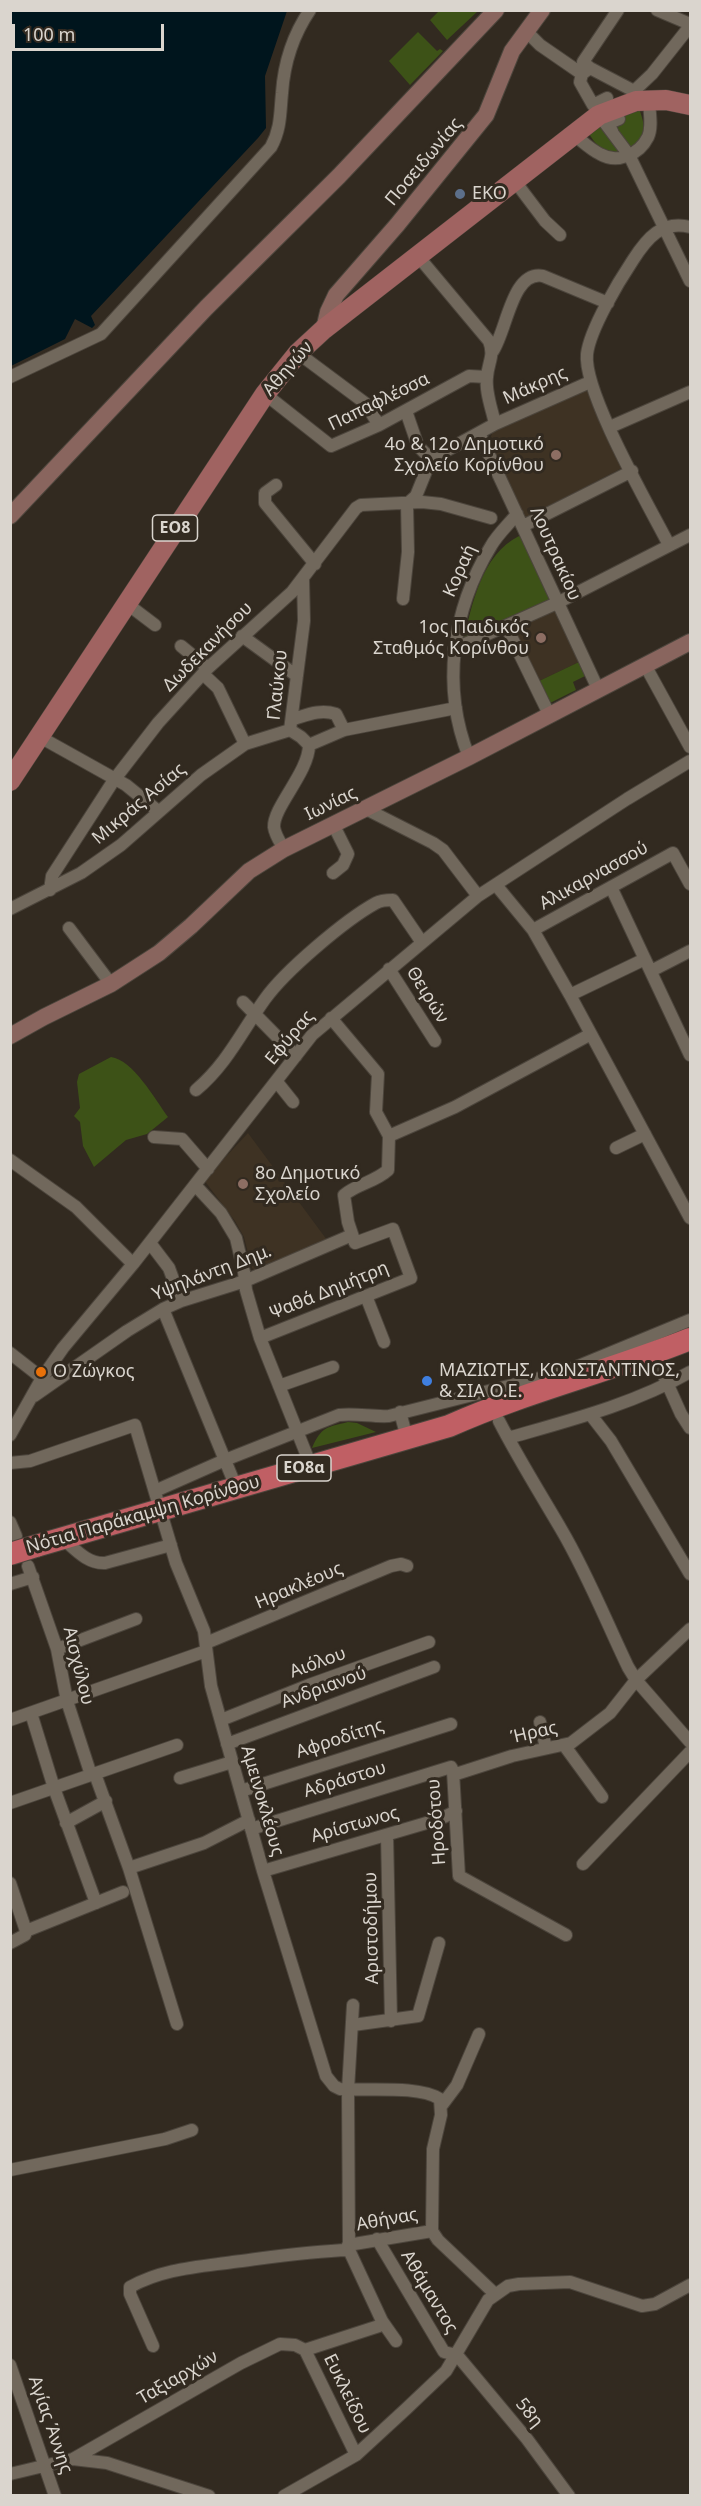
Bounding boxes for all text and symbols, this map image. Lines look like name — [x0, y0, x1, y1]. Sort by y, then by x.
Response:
scale bar — [15, 12, 166, 50]
text: 100 m — [23, 22, 75, 46]
street label: Ποσειδωνίας — [381, 114, 467, 210]
place label: EKO — [472, 183, 507, 205]
marker: EKO — [453, 187, 467, 201]
street label: Αθηνών — [258, 337, 318, 401]
street label: Μάκρης — [500, 362, 570, 410]
street label: Παπαφλέσσα — [325, 368, 433, 436]
place label: 4ο & 12ο Δημοτικό Σχολείο Κορίνθου — [385, 434, 544, 476]
marker: 4ο & 12ο Δημοτικό Σχολείο Κορίνθου — [549, 448, 563, 462]
street label: Λουτρακίου — [525, 504, 585, 604]
road number: ΕΟ8 — [152, 515, 198, 541]
street label: Κοραή — [439, 541, 481, 601]
street label: Δωδεκανήσου — [159, 598, 257, 696]
place label: 1ος Παιδικός Σταθμός Κορίνθου — [373, 617, 529, 660]
marker: 1ος Παιδικός Σταθμός Κορίνθου — [534, 631, 548, 645]
street label: Γλαύκου — [264, 649, 292, 721]
street label: Μικράς Ασίας — [88, 759, 190, 849]
street label: Ιωνίας — [302, 782, 360, 826]
street label: Αλικαρνασσού — [536, 837, 652, 915]
street label: Θειρών — [401, 963, 453, 1027]
street label: Εφύρας — [261, 1006, 319, 1070]
place label: 8ο Δημοτικό Σχολείο — [255, 1163, 360, 1206]
marker: 8ο Δημοτικό Σχολείο — [236, 1177, 250, 1191]
street label: Υψηλάντη Δημ. — [149, 1240, 275, 1306]
street label: Ψαθά Δημήτρη — [266, 1257, 392, 1325]
place label: ΜΑΖΙΩΤΗΣ, ΚΩΝΣΤΑΝΤΙΝΟΣ, & ΣΙΑ Ο.Ε. — [439, 1360, 680, 1402]
place label: Ο Ζώγκος — [53, 1361, 135, 1383]
marker: Ο Ζώγκος — [34, 1365, 48, 1379]
marker: ΜΑΖΙΩΤΗΣ, ΚΩΝΣΤΑΝΤΙΝΟΣ, & ΣΙΑ Ο.Ε. — [420, 1374, 434, 1388]
road number: ΕΟ8α — [277, 1455, 331, 1481]
street label: Νότια Παράκαμψη Κορίνθου — [24, 1471, 262, 1559]
street label: Ηρακλέους — [252, 1558, 346, 1614]
street label: Αισχύλου — [58, 1625, 98, 1707]
street label: Αιόλου — [287, 1643, 349, 1683]
street label: Ανδριανού — [278, 1663, 370, 1713]
street label: Αφροδίτης — [293, 1715, 387, 1763]
street label: Ήρας — [509, 1717, 559, 1749]
street label: Αμεινοκλέους — [236, 1743, 288, 1859]
street label: Αδράστου — [301, 1757, 389, 1803]
street label: Ηροδότου — [423, 1778, 451, 1866]
street label: Αρίστωνος — [309, 1802, 401, 1848]
street label: Αριστοδήμου — [360, 1872, 384, 1984]
street label: Αθήνας — [355, 2204, 419, 2236]
street label: Αθάμαντος — [396, 2247, 462, 2337]
street label: Ταξιαρχών — [134, 2346, 222, 2410]
street label: Ευκλείδου — [318, 2351, 376, 2437]
street label: Αγίας Άννης — [23, 2373, 77, 2477]
street label: 58η — [511, 2394, 547, 2432]

